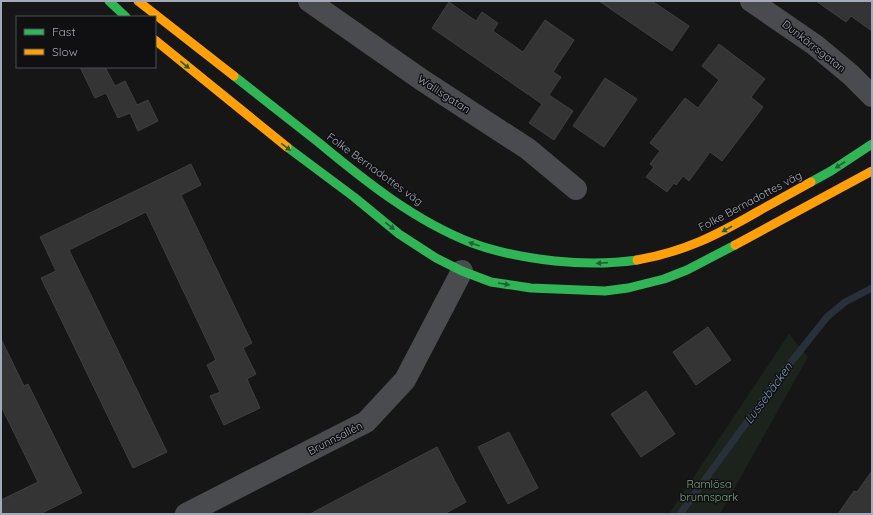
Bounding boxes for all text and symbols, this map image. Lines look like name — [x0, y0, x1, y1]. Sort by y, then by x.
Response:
legend — [16, 16, 156, 68]
street label: Dunkärrsgatan — [779, 17, 849, 75]
text: Fast — [52, 24, 76, 39]
text: Slow — [52, 44, 78, 59]
one-way arrow — [180, 61, 191, 70]
street label: Wallisgatan — [415, 72, 473, 116]
street label: Folke Bernadottes väg — [324, 129, 426, 209]
one-way arrow — [281, 142, 292, 151]
one-way arrow — [834, 162, 846, 169]
street label: Folke Bernadottes väg — [696, 168, 804, 234]
one-way arrow — [384, 222, 395, 230]
one-way arrow — [721, 226, 732, 233]
one-way arrow — [468, 240, 480, 246]
one-way arrow — [596, 259, 608, 266]
one-way arrow — [498, 281, 510, 287]
water label: Lussebäcken — [741, 359, 796, 426]
street label: Brunnsallén — [305, 418, 365, 458]
park label: Ramlösa brunnspark — [680, 477, 738, 504]

